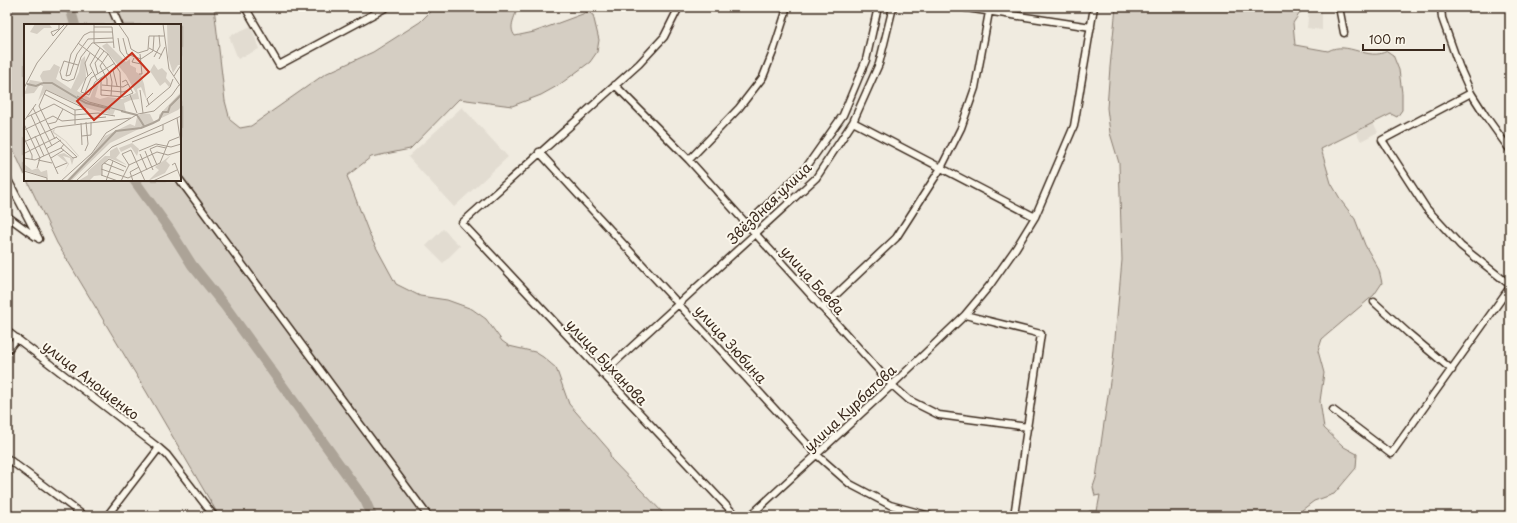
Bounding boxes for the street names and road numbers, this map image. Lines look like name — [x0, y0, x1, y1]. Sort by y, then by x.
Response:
street label: Звёздная улица — [722, 157, 816, 249]
street label: улица Боева — [776, 241, 850, 319]
street label: улица Зюбина — [690, 300, 772, 388]
street label: улица Буханова — [561, 314, 653, 410]
street label: улица Анощенко — [38, 335, 144, 425]
street label: улица Курбатова — [799, 359, 901, 456]

